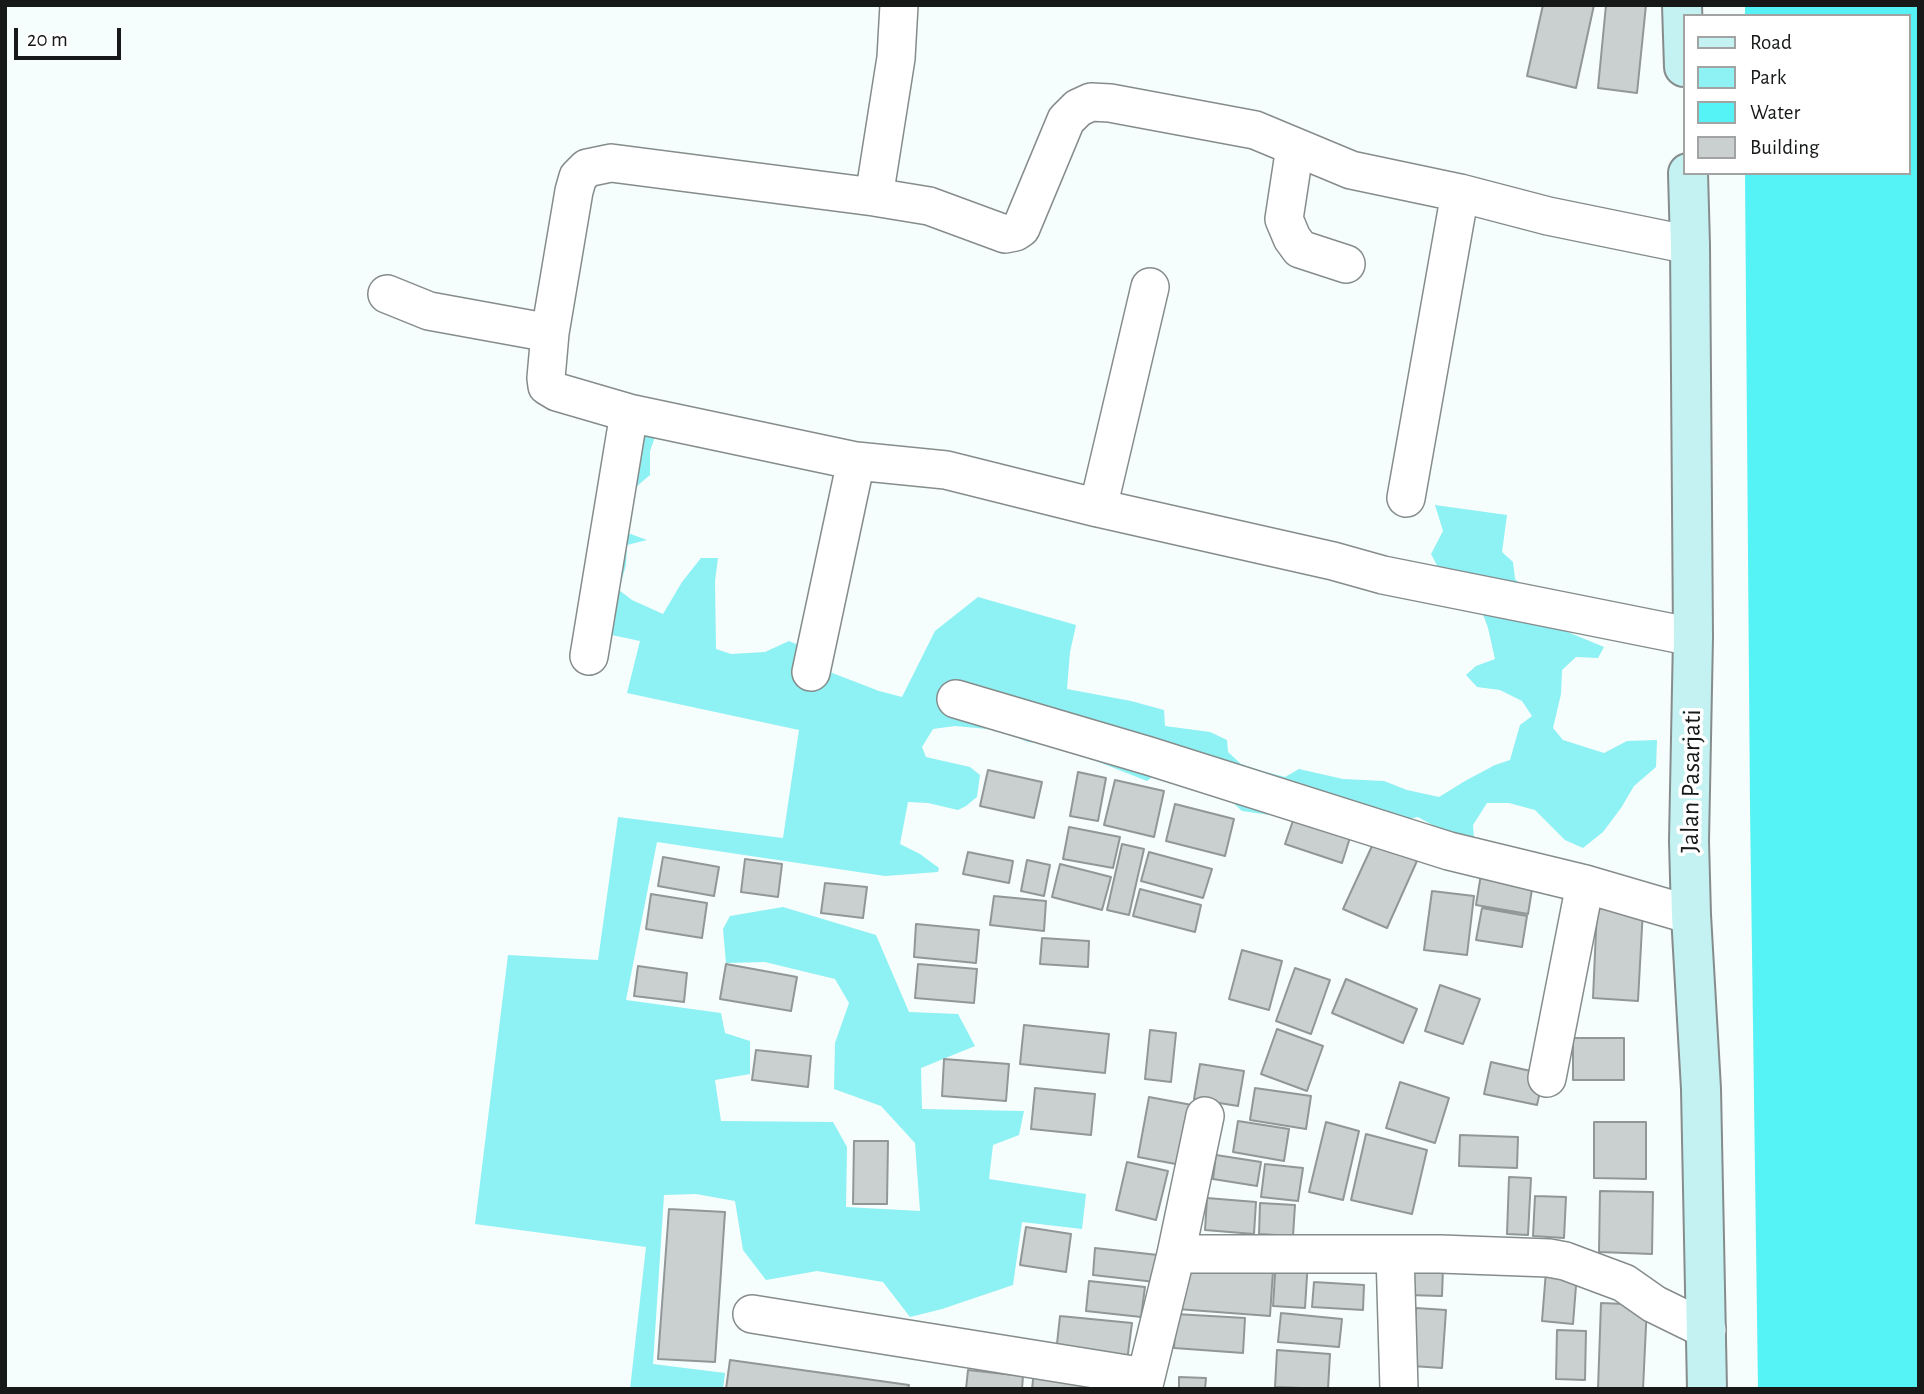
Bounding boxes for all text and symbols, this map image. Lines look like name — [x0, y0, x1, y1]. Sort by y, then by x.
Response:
scale bar — [18, 14, 124, 58]
legend — [1682, 14, 1910, 175]
text: 20 m — [27, 29, 68, 50]
text: Road — [1750, 32, 1792, 53]
text: Park — [1750, 67, 1786, 88]
text: Water — [1750, 102, 1800, 123]
text: Building — [1750, 137, 1819, 158]
street label: Jalan Pasarjati — [1674, 709, 1708, 853]

